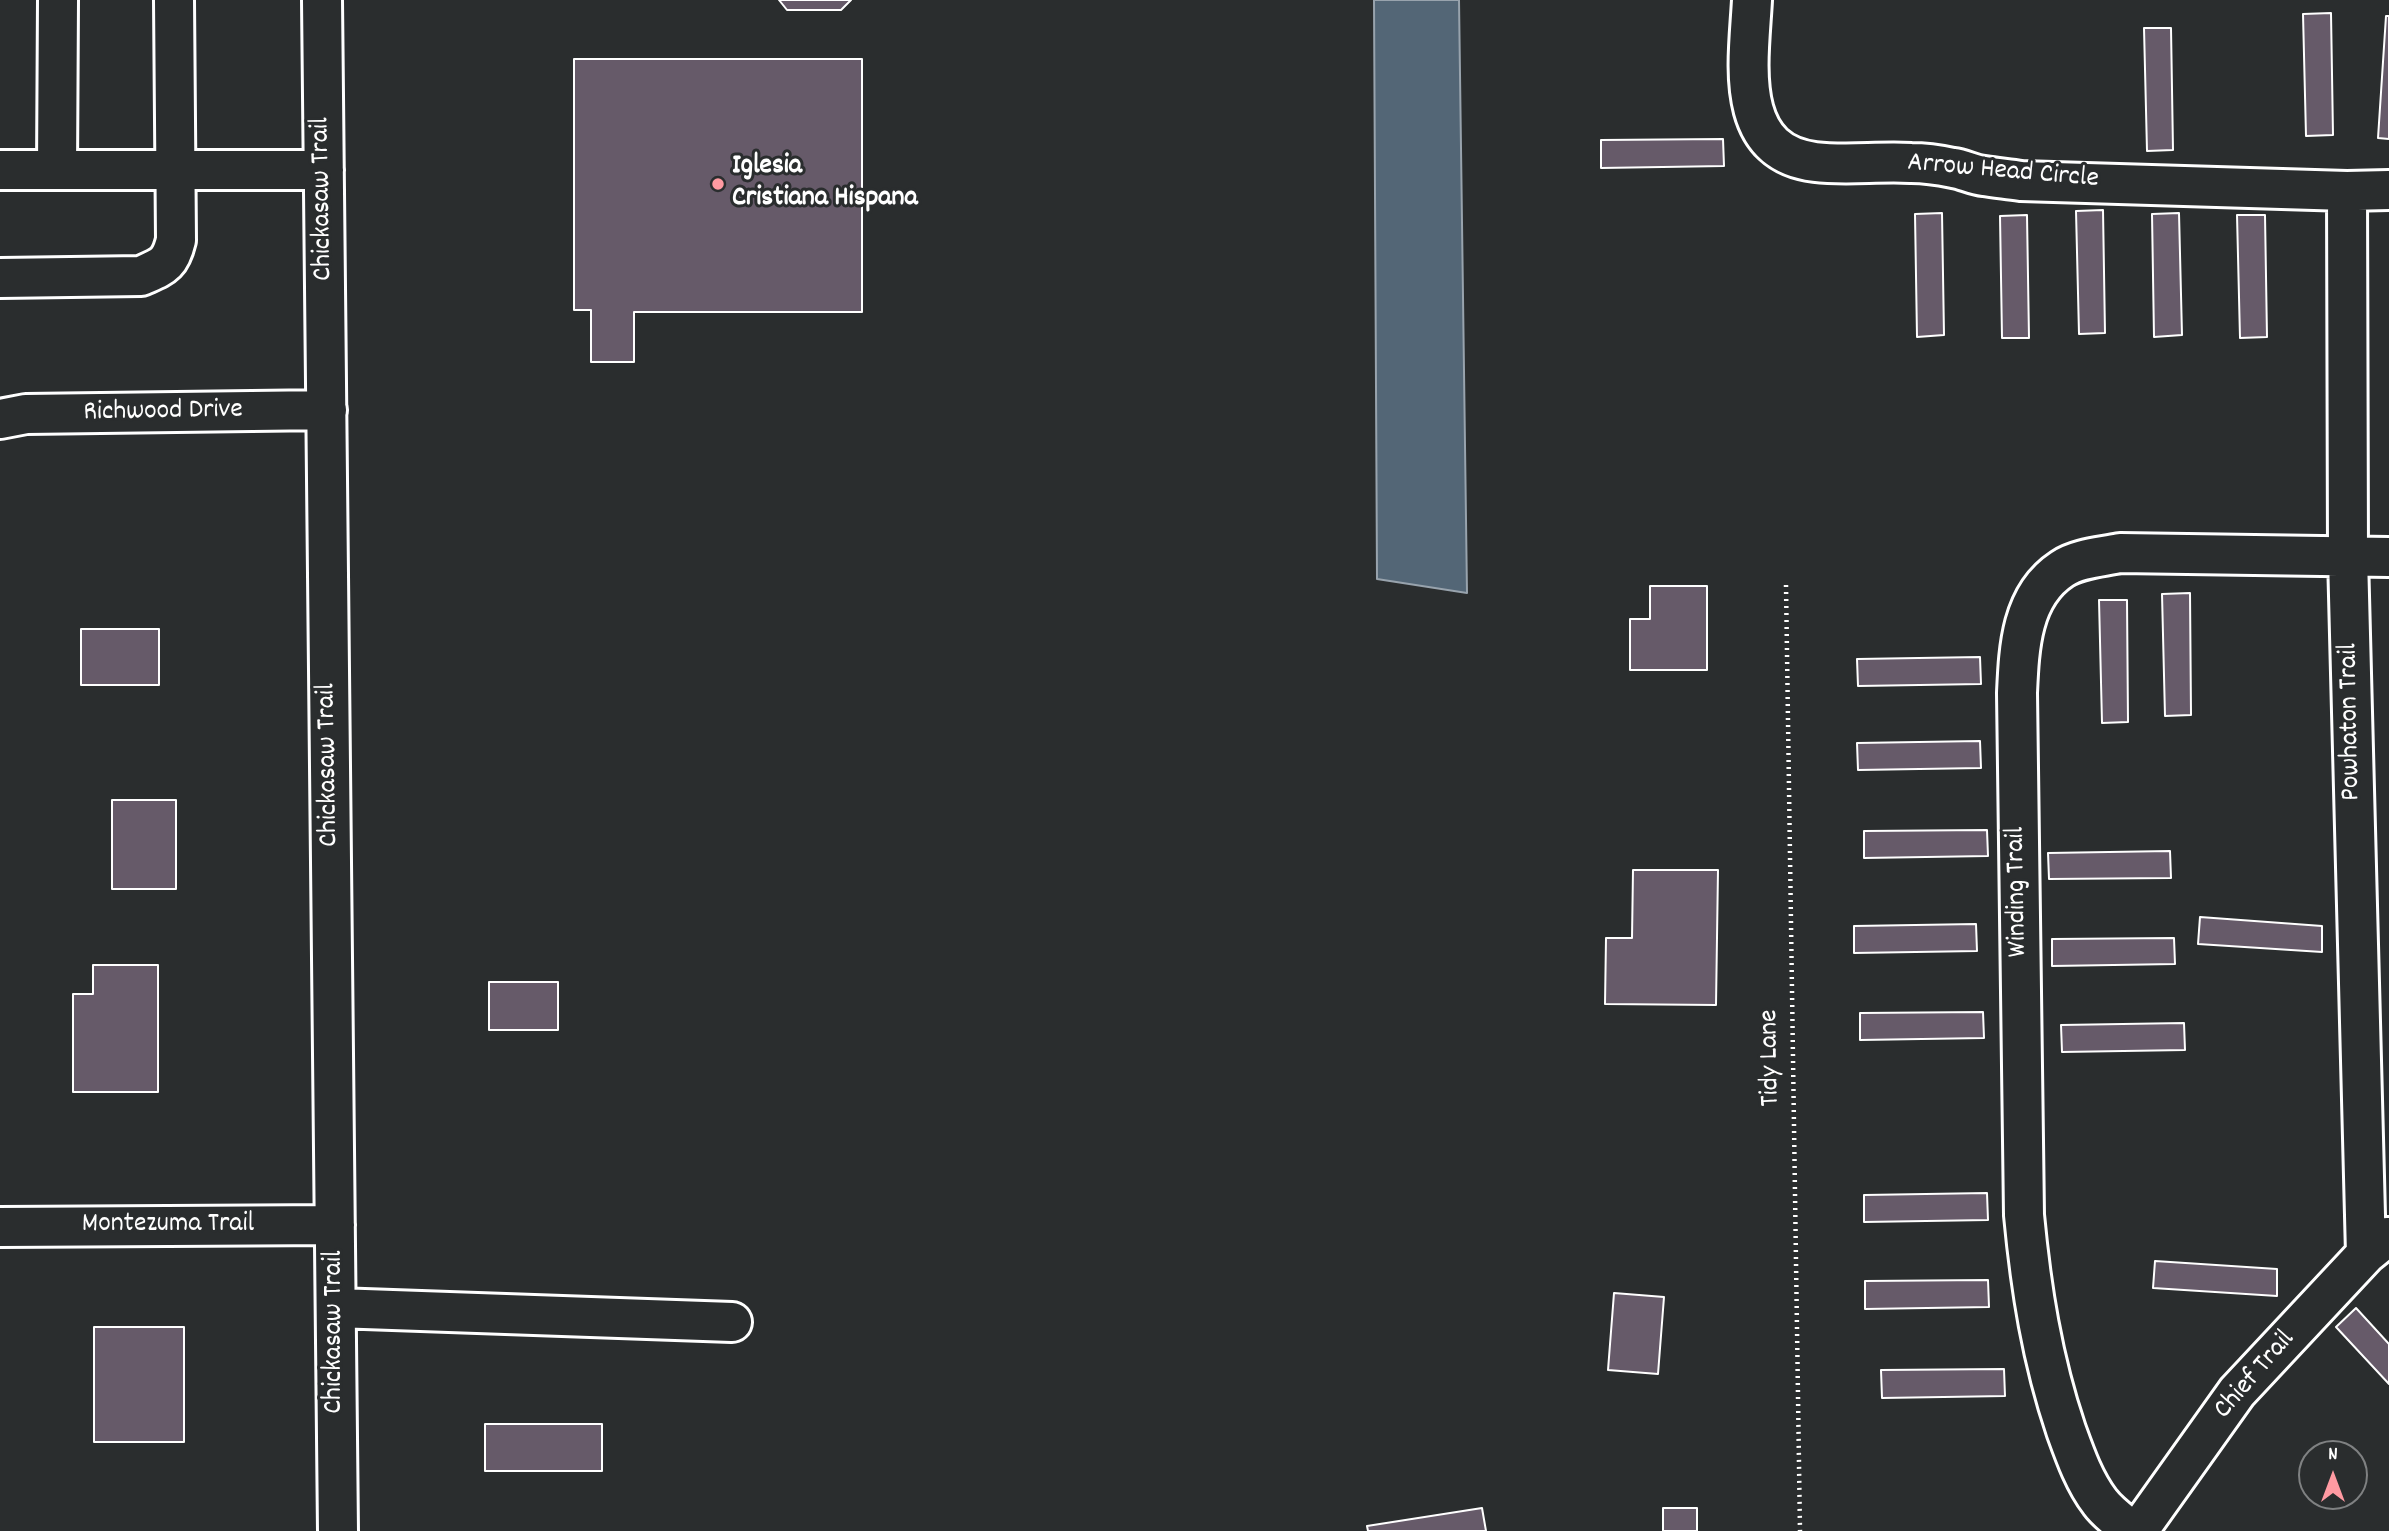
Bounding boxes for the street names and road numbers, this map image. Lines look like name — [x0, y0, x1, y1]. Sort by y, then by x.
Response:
street label: Chickasaw Trail — [306, 117, 342, 281]
street label: Arrow Head Circle — [1906, 148, 2100, 198]
street label: Richwood Drive — [83, 395, 243, 431]
street label: Powhaton Trail — [2334, 643, 2370, 801]
street label: Chickasaw Trail — [312, 683, 348, 847]
street label: Winding Trail — [2001, 826, 2037, 958]
street label: Tidy Lane — [1754, 1009, 1790, 1107]
street label: Montezuma Trail — [82, 1209, 254, 1243]
street label: Chickasaw Trail — [319, 1250, 353, 1414]
street label: Chief Trail — [2208, 1325, 2304, 1427]

